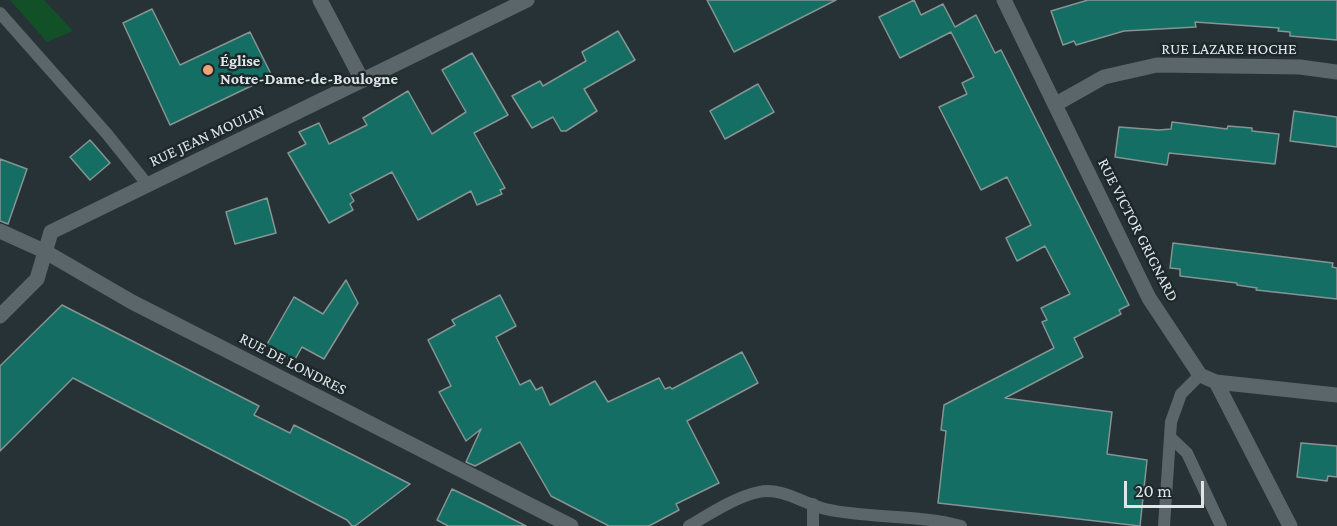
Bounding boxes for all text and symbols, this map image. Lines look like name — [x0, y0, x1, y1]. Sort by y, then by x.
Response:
street label: RUE LAZARE HOCHE — [1161, 39, 1297, 59]
place label: Église Notre-Dame-de-Boulogne — [220, 51, 398, 89]
marker: Église Notre-Dame-de-Boulogne — [201, 63, 215, 77]
street label: RUE JEAN MOULIN — [146, 101, 268, 171]
street label: RUE VICTOR GRIGNARD — [1094, 155, 1182, 305]
street label: RUE DE LONDRES — [236, 329, 350, 399]
scale bar — [1127, 469, 1206, 507]
text: 20 m — [1135, 481, 1172, 501]

